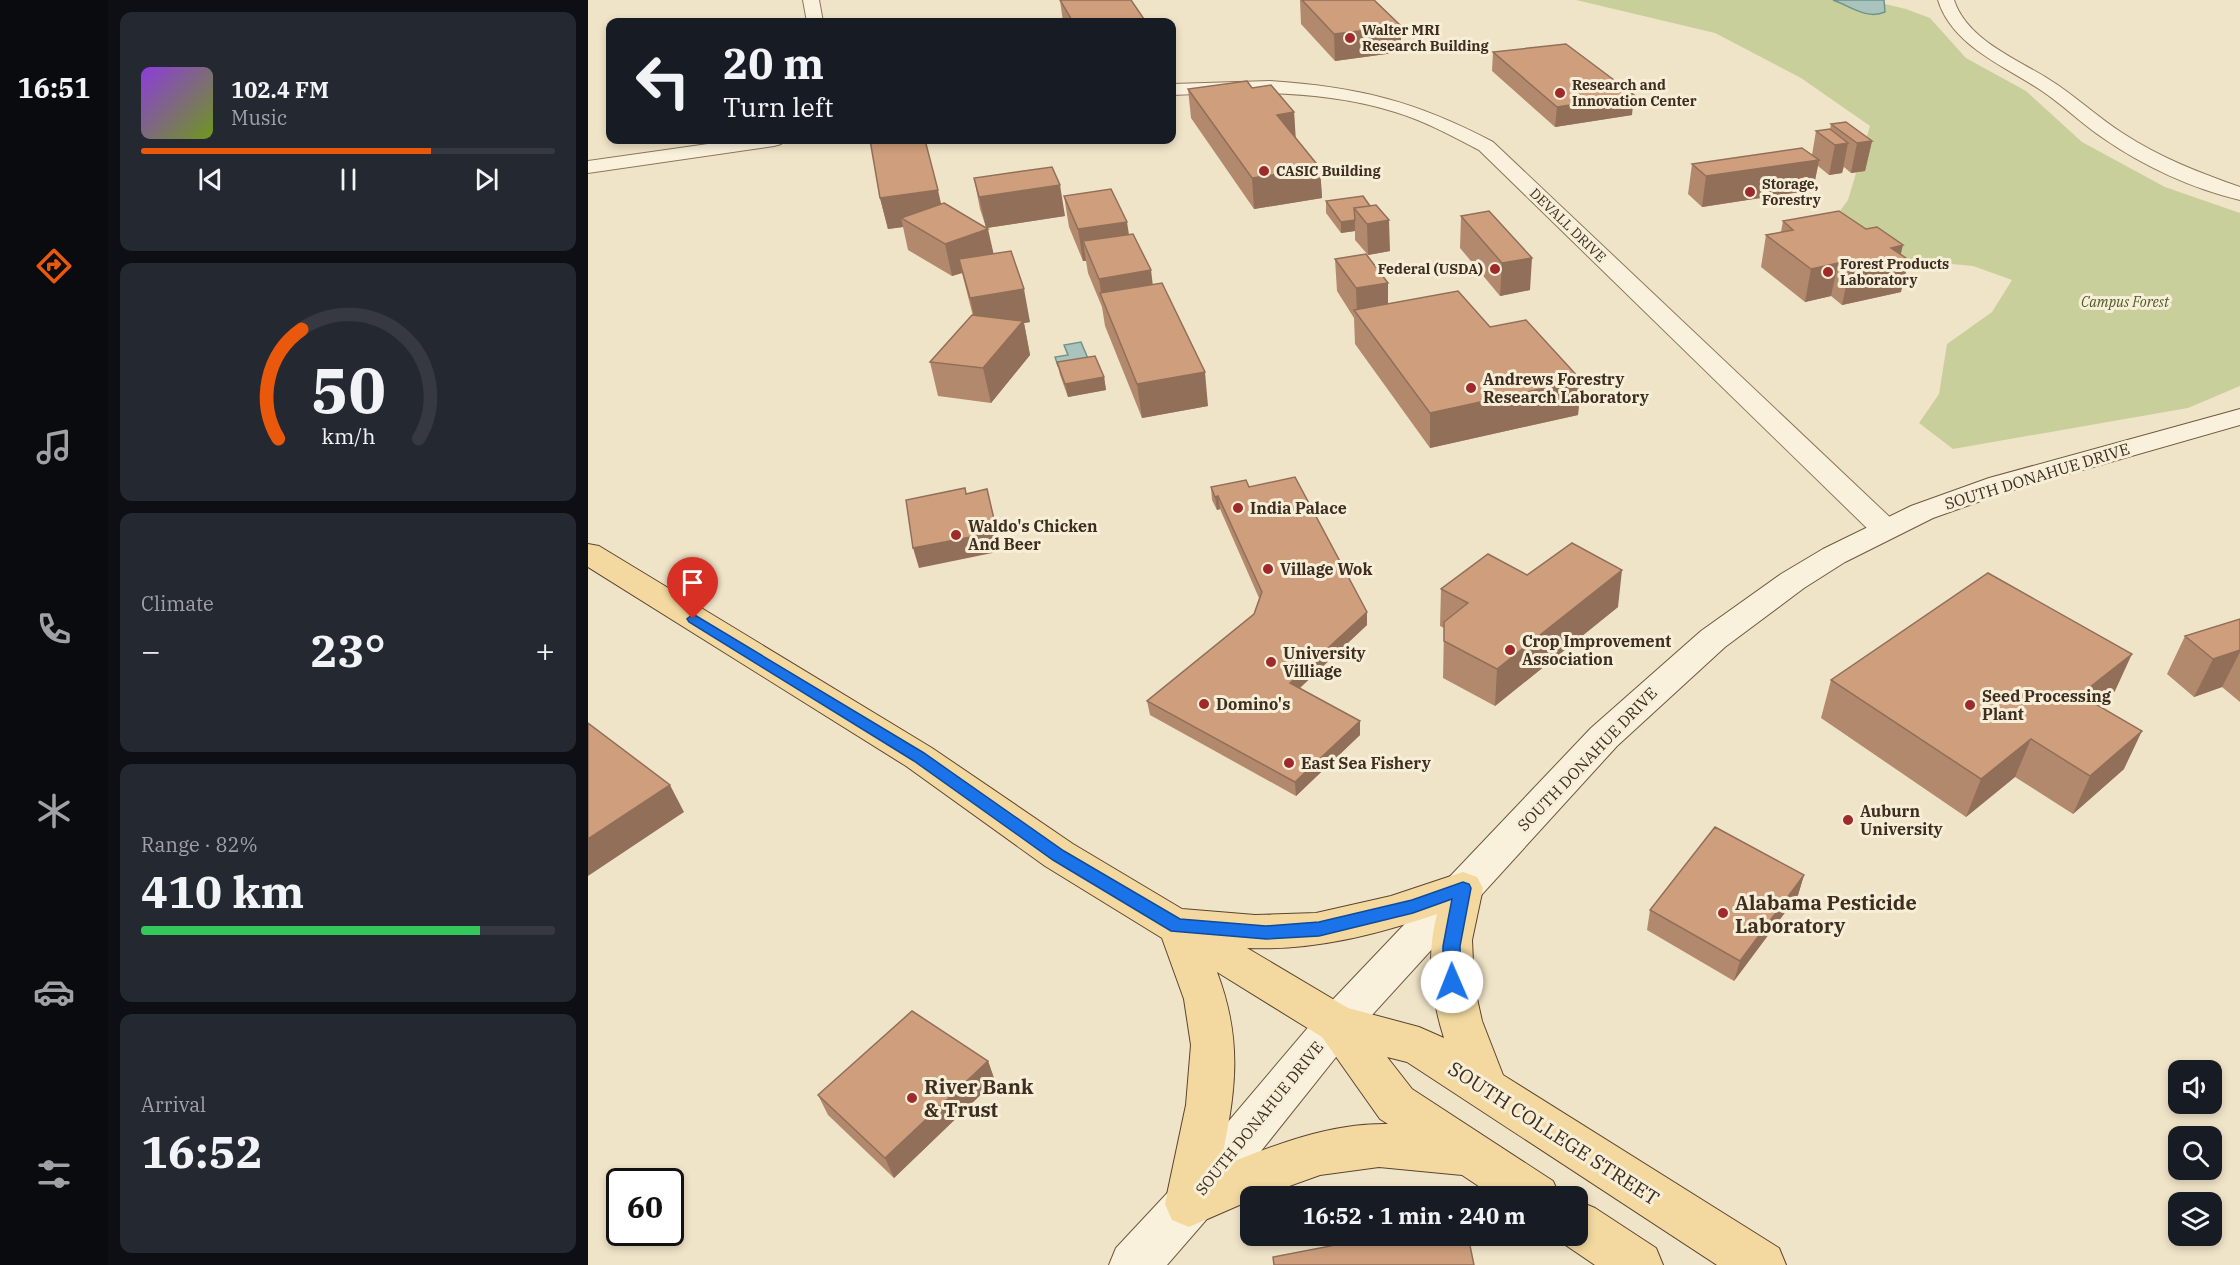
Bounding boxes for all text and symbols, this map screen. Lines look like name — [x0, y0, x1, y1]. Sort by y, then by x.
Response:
place label: Walter MRI Research Building — [1362, 21, 1490, 55]
marker: Walter MRI Research Building — [1343, 31, 1357, 45]
text: 20 m — [723, 36, 824, 91]
icon: left — [624, 42, 702, 120]
text: 16:51 — [18, 70, 90, 105]
text: 102.4 FM — [231, 75, 329, 104]
place label: Research and Innovation Center — [1572, 76, 1697, 110]
marker: Research and Innovation Center — [1553, 86, 1567, 100]
text: Turn left — [723, 89, 834, 124]
text: Music — [231, 104, 287, 131]
place label: CASIC Building — [1276, 162, 1381, 180]
icon: previous — [194, 163, 227, 196]
icon: pause — [332, 163, 365, 196]
icon: next — [470, 163, 503, 196]
marker: CASIC Building — [1257, 164, 1271, 178]
place label: Storage, Forestry — [1762, 175, 1821, 209]
street label: DEVALL DRIVE — [1526, 184, 1610, 266]
marker: Storage, Forestry — [1743, 185, 1757, 199]
icon: directions — [33, 245, 75, 287]
place label: Forest Products Laboratory — [1840, 255, 1949, 289]
place label: Federal (USDA) — [1378, 260, 1483, 278]
marker: Federal (USDA) — [1488, 262, 1502, 276]
marker: Forest Products Laboratory — [1821, 265, 1835, 279]
park label: Campus Forest — [2081, 293, 2170, 311]
text: 50 — [311, 349, 385, 430]
place label: Andrews Forestry Research Laboratory — [1483, 369, 1650, 407]
marker: Andrews Forestry Research Laboratory — [1464, 381, 1478, 395]
text: km/h — [321, 422, 375, 450]
icon: music — [33, 426, 75, 468]
street label: SOUTH DONAHUE DRIVE — [1942, 438, 2132, 514]
place label: India Palace — [1250, 498, 1347, 518]
marker: India Palace — [1231, 501, 1245, 515]
place label: Waldo's Chicken And Beer — [968, 516, 1098, 554]
marker: Waldo's Chicken And Beer — [949, 528, 963, 542]
pin — [667, 557, 718, 619]
place label: Village Wok — [1280, 559, 1372, 579]
marker: Village Wok — [1261, 562, 1275, 576]
icon: arrive — [676, 566, 709, 599]
text: Climate — [141, 590, 214, 617]
icon: phone — [33, 608, 75, 650]
text: 23° — [310, 621, 386, 679]
text: − — [141, 629, 161, 672]
text: + — [535, 629, 555, 672]
place label: Crop Improvement Association — [1522, 631, 1671, 669]
place label: University Villiage — [1283, 643, 1367, 681]
marker: Crop Improvement Association — [1503, 643, 1517, 657]
marker: University Villiage — [1264, 655, 1278, 669]
street label: SOUTH DONAHUE DRIVE — [1513, 683, 1661, 835]
place label: Seed Processing Plant — [1982, 686, 2112, 724]
place label: Domino's — [1216, 694, 1290, 714]
marker: Domino's — [1197, 697, 1211, 711]
marker: Seed Processing Plant — [1963, 698, 1977, 712]
place label: East Sea Fishery — [1301, 753, 1432, 773]
marker: East Sea Fishery — [1282, 756, 1296, 770]
icon: climate — [33, 790, 75, 832]
place label: Auburn University — [1860, 801, 1944, 839]
marker: Auburn University — [1841, 813, 1855, 827]
text: Range · 82% — [141, 831, 258, 858]
text: 410 km — [141, 862, 304, 920]
place label: Alabama Pesticide Laboratory — [1735, 889, 1917, 939]
marker: Alabama Pesticide Laboratory — [1716, 906, 1730, 920]
position arrow — [1420, 950, 1484, 1014]
icon: car — [33, 971, 75, 1013]
street label: SOUTH DONAHUE DRIVE — [1191, 1037, 1327, 1199]
street label: SOUTH COLLEGE STREET — [1443, 1055, 1665, 1211]
map controls — [2168, 1060, 2222, 1246]
button: sound — [2168, 1060, 2222, 1114]
place label: River Bank & Trust — [924, 1073, 1034, 1123]
text: Arrival — [141, 1091, 206, 1118]
marker: River Bank & Trust — [905, 1091, 919, 1105]
text: 16:52 — [141, 1122, 263, 1180]
button: search — [2168, 1126, 2222, 1180]
icon: filters — [33, 1153, 75, 1195]
speed limit sign: 60 — [606, 1168, 684, 1246]
button: layers — [2168, 1192, 2222, 1246]
text: 16:52 · 1 min · 240 m — [1302, 1201, 1526, 1230]

